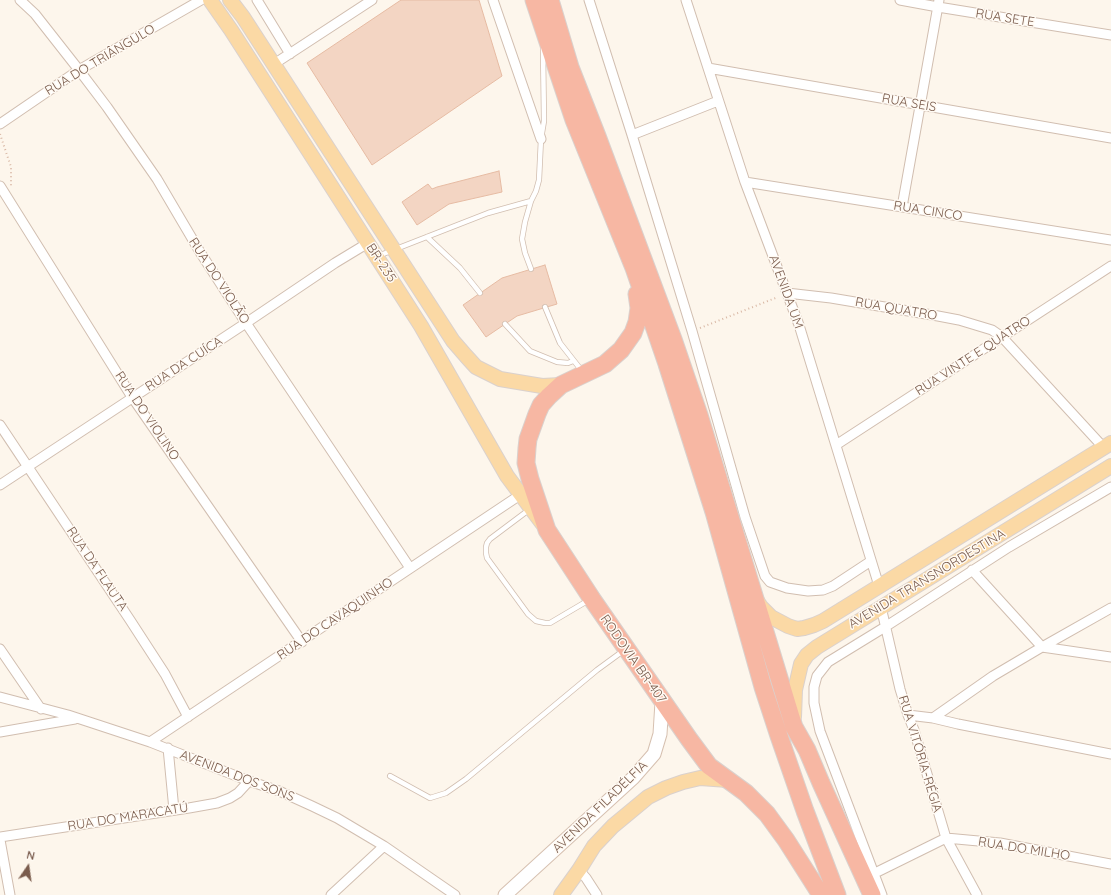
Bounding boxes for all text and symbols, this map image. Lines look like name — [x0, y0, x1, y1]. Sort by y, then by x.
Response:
street label: RUA SETE — [974, 6, 1036, 30]
street label: RUA DO TRIÂNGULO — [42, 21, 158, 99]
street label: RUA SEIS — [881, 91, 937, 115]
street label: RUA CINCO — [893, 198, 963, 224]
street label: RUA DO VIOLÃO — [185, 235, 253, 327]
street label: BR-235 — [363, 241, 399, 285]
street label: AVENIDA UM — [765, 253, 807, 331]
street label: RUA QUATRO — [854, 294, 938, 324]
street label: RUA VINTE E QUATRO — [912, 313, 1034, 399]
street label: RUA DA CUÍCA — [142, 333, 226, 395]
street label: RUA DO VIOLINO — [111, 369, 183, 463]
street label: RUA DA FLAUTA — [63, 524, 131, 614]
street label: AVENIDA TRANSNORDESTINA — [846, 526, 1008, 632]
street label: RUA DO CAVAQUINHO — [274, 574, 396, 664]
street label: RODOVIA BR-407 — [597, 612, 669, 706]
street label: RUA VITÓRIA-RÉGIA — [895, 694, 945, 814]
street label: AVENIDA DOS SONS — [178, 747, 296, 805]
street label: AVENIDA FILADÉLFIA — [549, 758, 651, 856]
street label: RUA DO MARACATÚ — [66, 800, 190, 834]
street label: RUA DO MILHO — [977, 834, 1071, 864]
north arrow — [8, 847, 48, 887]
text: N — [25, 848, 36, 863]

